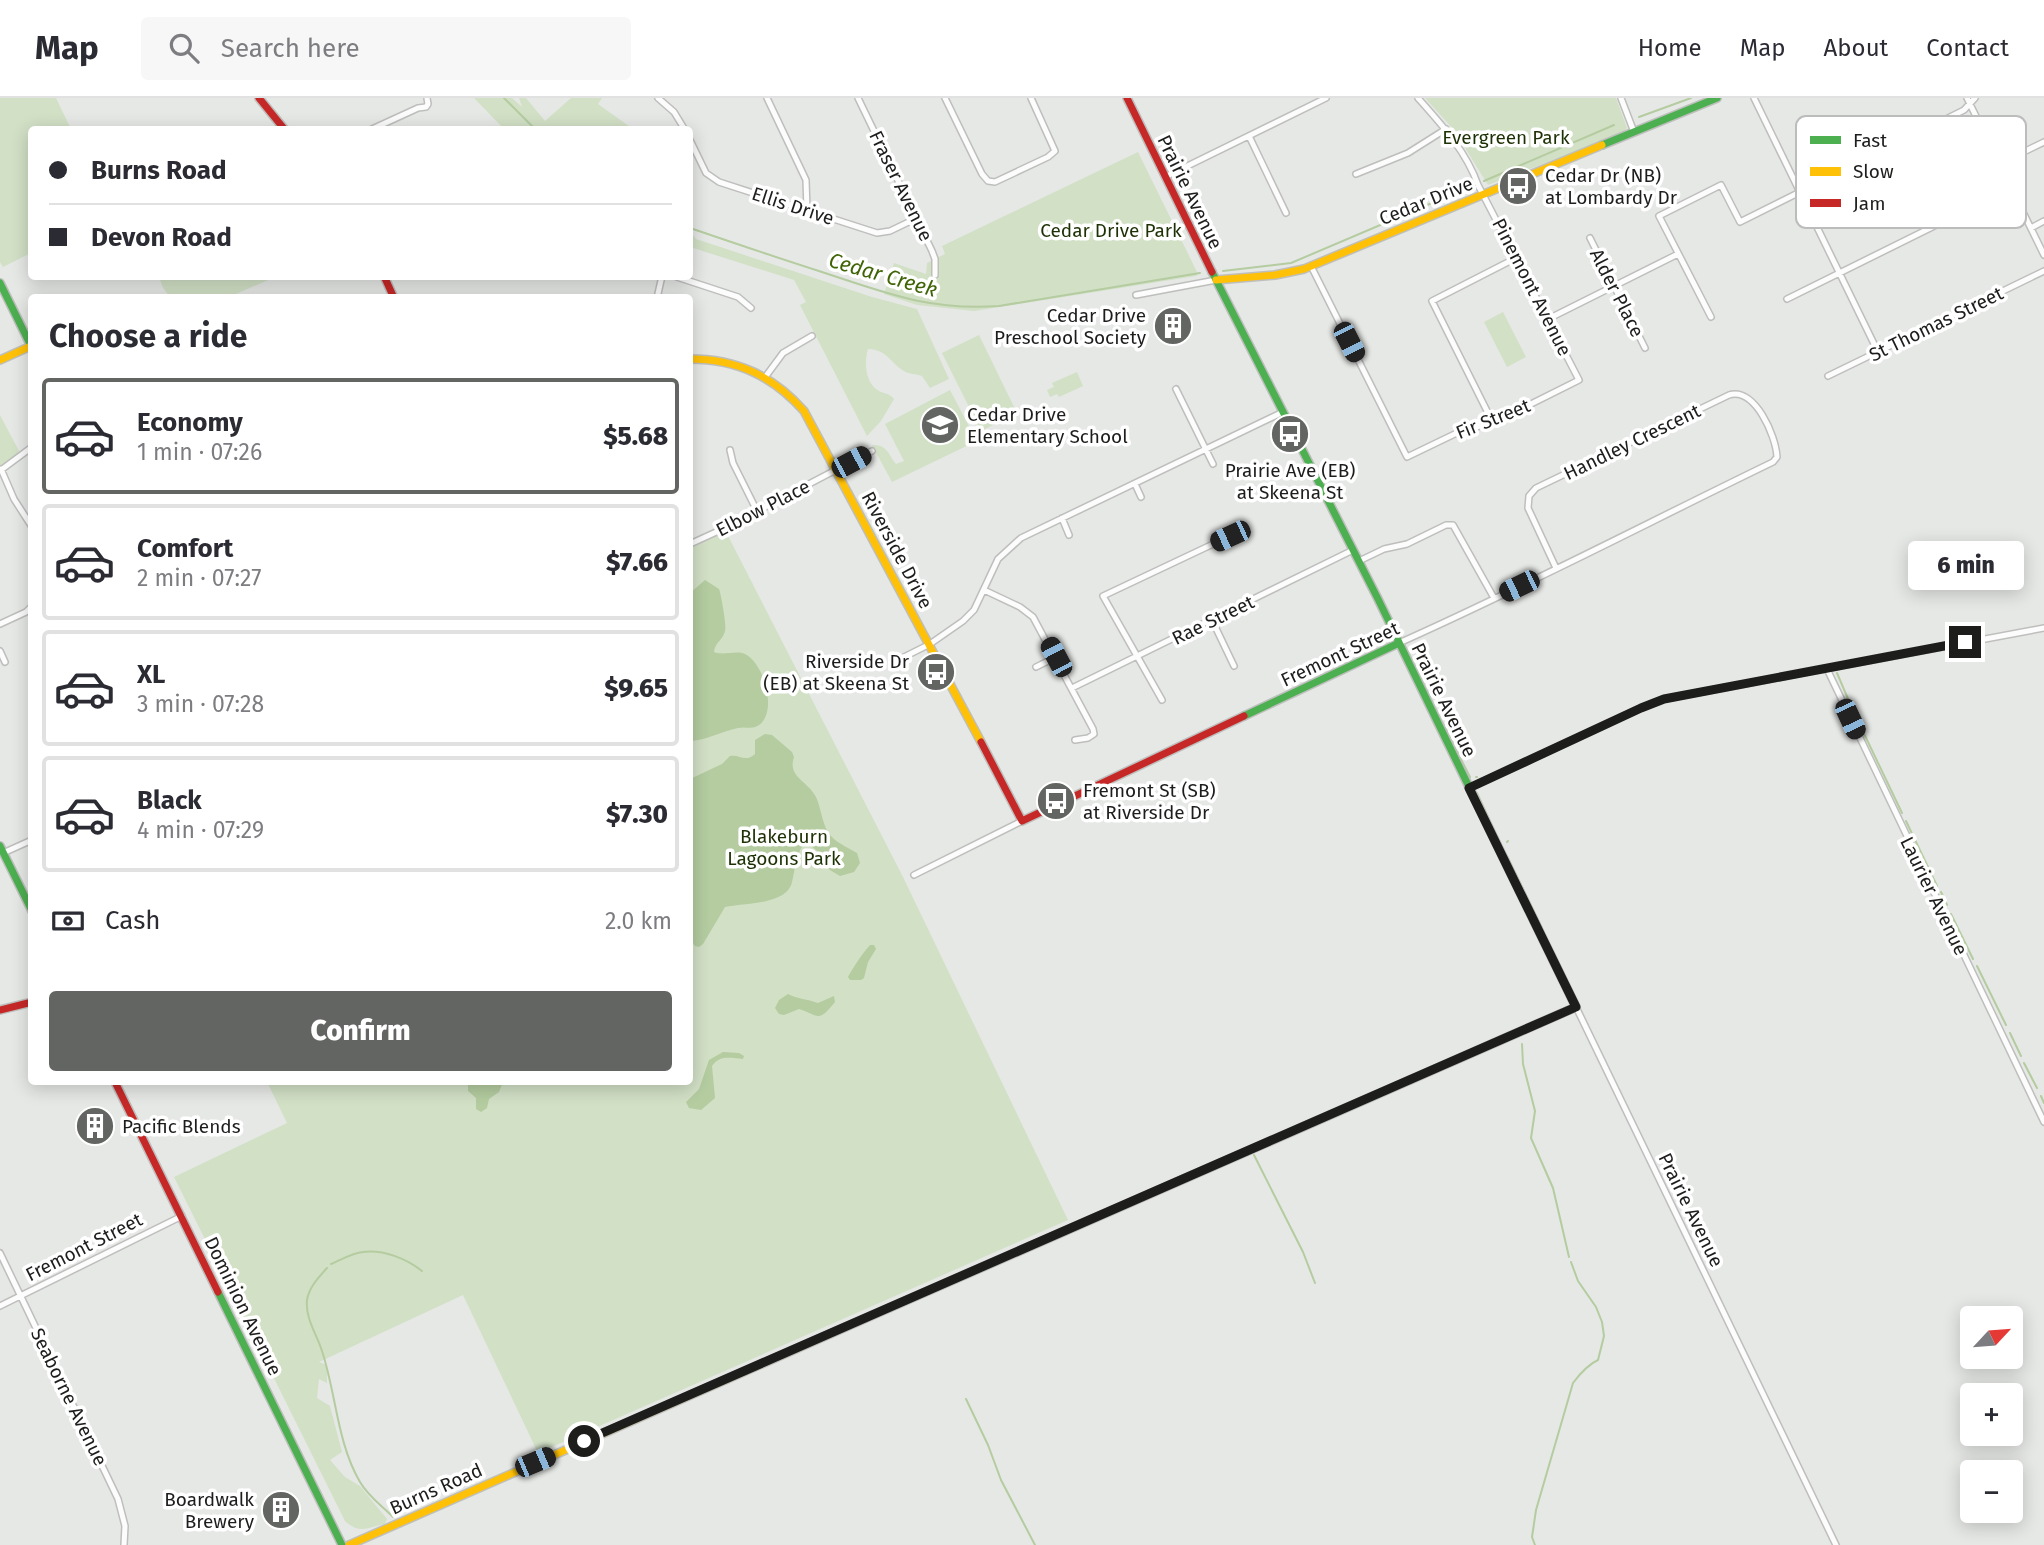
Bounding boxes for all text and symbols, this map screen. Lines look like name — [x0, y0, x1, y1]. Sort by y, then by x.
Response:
search box — [141, 17, 631, 80]
text: Map — [35, 28, 99, 68]
icon: search — [165, 29, 203, 67]
text: Search here — [221, 33, 360, 64]
text: Home — [1638, 34, 1702, 62]
text: Map — [1740, 34, 1786, 62]
text: About — [1824, 34, 1888, 62]
text: Contact — [1926, 34, 2009, 62]
legend — [1796, 116, 2026, 228]
park label: Evergreen Park — [1442, 126, 1570, 149]
street label: Fraser Avenue — [864, 127, 938, 245]
text: Fast — [1853, 129, 1887, 152]
street label: Prairie Avenue — [1152, 131, 1228, 253]
text: Burns Road — [91, 155, 227, 186]
text: Slow — [1853, 160, 1894, 183]
place label: Cedar Dr (NB) at Lombardy Dr — [1545, 164, 1678, 209]
bus stop icon: Cedar Dr (NB) at Lombardy Dr — [1497, 165, 1539, 207]
street label: Cedar Drive — [1376, 172, 1476, 230]
street label: Ellis Drive — [749, 182, 837, 230]
text: Jam — [1853, 192, 1885, 215]
street label: Pinemont Avenue — [1487, 214, 1577, 360]
park label: Cedar Drive Park — [1040, 219, 1182, 242]
text: Devon Road — [91, 222, 232, 253]
street label: Alder Place — [1585, 245, 1649, 341]
water label: Cedar Creek — [826, 247, 940, 303]
street label: St Thomas Street — [1865, 282, 2007, 366]
place label: Cedar Drive Preschool Society — [994, 304, 1147, 349]
building icon: Cedar Drive Preschool Society — [1152, 305, 1194, 347]
text: Choose a ride — [49, 317, 247, 355]
car — [1331, 319, 1368, 365]
street label: Fir Street — [1453, 394, 1534, 444]
street label: Handley Crescent — [1560, 399, 1704, 485]
place label: Cedar Drive Elementary School — [967, 403, 1128, 448]
school or university icon: Cedar Drive Elementary School — [919, 404, 961, 446]
icon: car — [53, 405, 116, 468]
text: Economy — [137, 407, 243, 438]
bus stop icon: Prairie Ave (EB) at Skeena St — [1269, 413, 1311, 455]
text: $5.68 — [603, 421, 668, 452]
text: 1 min · 07:26 — [137, 438, 262, 466]
car — [828, 443, 875, 481]
place label: Prairie Ave (EB) at Skeena St — [1225, 459, 1355, 504]
street label: Elbow Place — [712, 475, 814, 541]
street label: Riverside Drive — [857, 488, 937, 612]
car — [1207, 518, 1254, 554]
icon: car — [53, 531, 116, 594]
text: Comfort — [137, 533, 233, 564]
callout: 6 min — [1907, 540, 2023, 589]
text: $7.66 — [606, 547, 668, 578]
text: 6 min — [1937, 551, 1995, 579]
text: 2 min · 07:27 — [137, 564, 261, 592]
car — [1496, 567, 1543, 605]
street label: Rae Street — [1168, 590, 1258, 650]
street label: Fremont Street — [1277, 617, 1403, 691]
route end — [1949, 626, 1981, 658]
car — [1037, 634, 1076, 680]
street label: Prairie Avenue — [1406, 639, 1482, 761]
place label: Riverside Dr (EB) at Skeena St — [763, 650, 910, 695]
bus stop icon: Riverside Dr (EB) at Skeena St — [915, 651, 957, 693]
icon: car — [53, 657, 116, 720]
text: XL — [137, 659, 165, 690]
text: $9.65 — [604, 673, 668, 704]
text: 3 min · 07:28 — [137, 690, 264, 718]
car — [1832, 696, 1869, 742]
place label: Fremont St (SB) at Riverside Dr — [1083, 779, 1216, 824]
bus stop icon: Fremont St (SB) at Riverside Dr — [1035, 780, 1077, 822]
icon: car — [53, 783, 116, 846]
text: Black — [137, 785, 202, 816]
text: $7.30 — [606, 799, 668, 830]
text: 4 min · 07:29 — [137, 816, 264, 844]
park label: Blakeburn Lagoons Park — [727, 825, 841, 870]
street label: Laurier Avenue — [1895, 833, 1973, 959]
icon: cash — [49, 902, 87, 940]
text: Cash — [105, 905, 161, 936]
text: 2.0 km — [605, 907, 672, 935]
button: Confirm — [49, 991, 672, 1071]
building icon: Pacific Blends — [74, 1105, 116, 1147]
place label: Pacific Blends — [122, 1115, 241, 1138]
street label: Prairie Avenue — [1653, 1149, 1729, 1271]
street label: Fremont Street — [22, 1208, 146, 1286]
street label: Dominion Avenue — [199, 1233, 287, 1379]
north arrow — [1960, 1306, 2023, 1368]
map controls — [1960, 1306, 2023, 1523]
street label: Seaborne Avenue — [26, 1324, 112, 1470]
button: + — [1960, 1383, 2023, 1446]
route start — [568, 1425, 600, 1457]
car — [512, 1444, 559, 1480]
street label: Burns Road — [386, 1458, 486, 1520]
button: − — [1960, 1460, 2023, 1523]
place label: Boardwalk Brewery — [164, 1488, 255, 1533]
building icon: Boardwalk Brewery — [260, 1489, 302, 1531]

